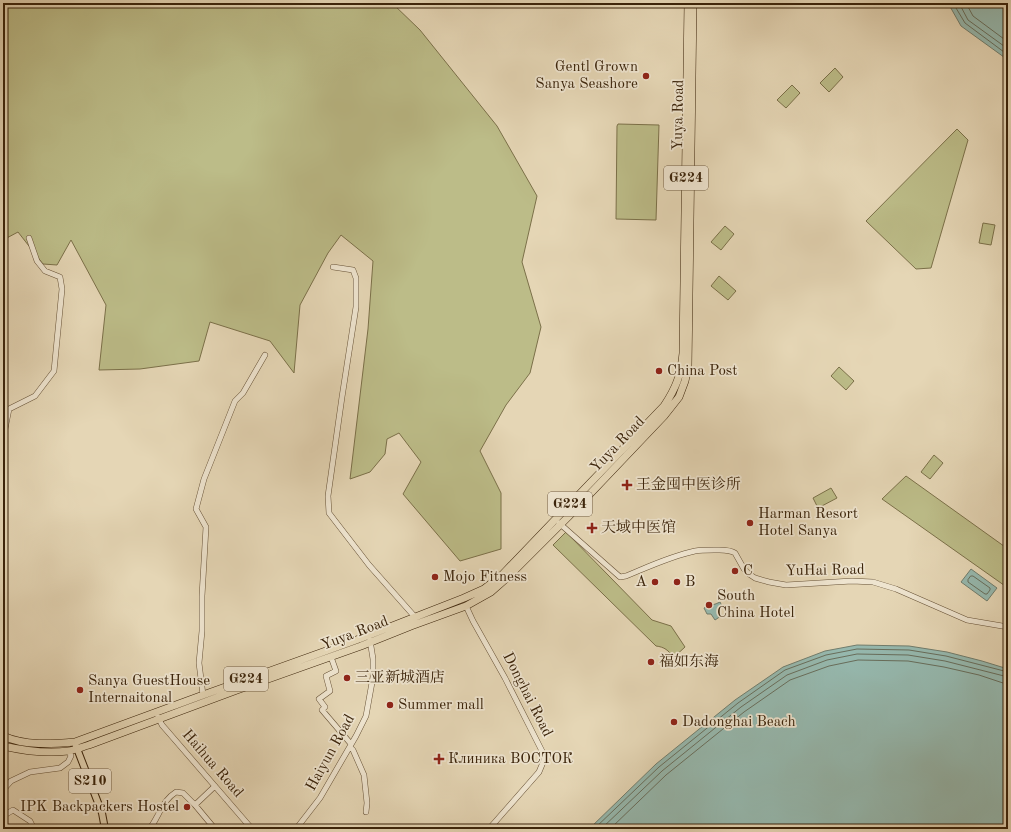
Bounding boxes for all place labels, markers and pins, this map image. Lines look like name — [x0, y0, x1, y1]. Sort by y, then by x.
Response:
place label: Gentl Grown Sanya Seashore — [535, 60, 638, 92]
marker: Gentl Grown Sanya Seashore — [641, 71, 651, 81]
place label: China Post — [667, 364, 738, 379]
marker: China Post — [654, 366, 664, 376]
place label: 王金囤中医诊所 — [636, 476, 741, 493]
marker: 王金囤中医诊所 — [621, 479, 633, 491]
place label: Harman Resort Hotel Sanya — [758, 507, 858, 539]
marker: Harman Resort Hotel Sanya — [745, 518, 755, 528]
place label: 天域中医馆 — [601, 519, 676, 536]
marker: 天域中医馆 — [586, 522, 598, 534]
place label: C — [743, 564, 753, 579]
marker: C — [730, 566, 740, 576]
place label: Mojo Fitness — [443, 570, 527, 585]
marker: Mojo Fitness — [430, 572, 440, 582]
place label: A — [636, 575, 648, 590]
place label: B — [685, 575, 695, 590]
marker: A — [650, 577, 660, 587]
marker: B — [672, 577, 682, 587]
place label: South China Hotel — [717, 589, 794, 621]
marker: South China Hotel — [704, 600, 714, 610]
place label: 福如东海 — [659, 653, 719, 670]
marker: 福如东海 — [646, 657, 656, 667]
place label: 三亚新城酒店 — [355, 669, 445, 686]
marker: 三亚新城酒店 — [342, 673, 352, 683]
place label: Sanya GuestHouse Internaitonal — [88, 674, 210, 706]
marker: Sanya GuestHouse Internaitonal — [75, 685, 85, 695]
place label: Summer mall — [398, 698, 484, 713]
marker: Summer mall — [385, 700, 395, 710]
place label: Dadonghai Beach — [682, 715, 796, 730]
marker: Dadonghai Beach — [669, 717, 679, 727]
place label: Клиника ВОСТОК — [448, 752, 573, 767]
marker: Клиника ВОСТОК — [433, 753, 445, 765]
place label: IPK Backpackers Hostel — [20, 800, 179, 815]
marker: IPK Backpackers Hostel — [182, 802, 192, 812]

